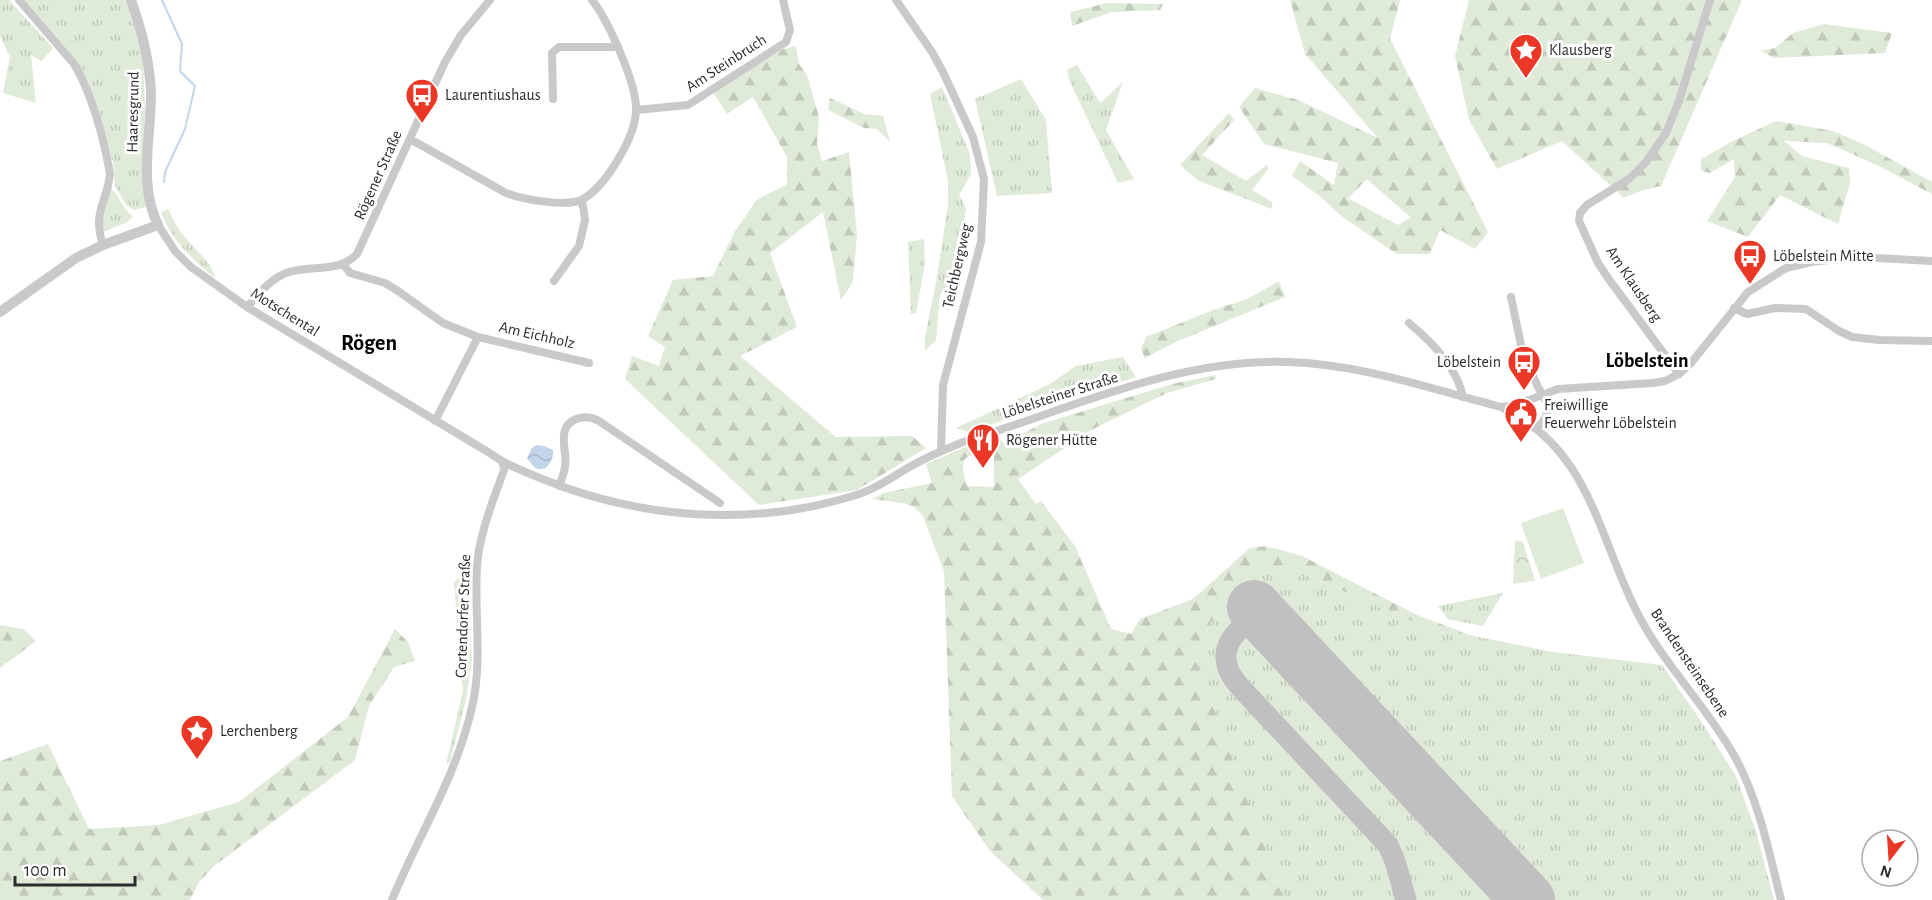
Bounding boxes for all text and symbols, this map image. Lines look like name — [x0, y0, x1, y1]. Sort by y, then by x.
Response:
street label: Am Steinbruch — [683, 31, 769, 95]
place icon: Klausberg — [1508, 32, 1544, 79]
place label: Klausberg — [1549, 42, 1612, 58]
street label: Haaresgrund — [124, 71, 142, 153]
bus stop icon: Laurentiushaus — [404, 77, 440, 124]
place label: Laurentiushaus — [445, 87, 541, 103]
street label: Rögener Straße — [351, 128, 405, 222]
street label: Teichbergweg — [939, 222, 975, 310]
bus stop icon: Löbelstein Mitte — [1732, 238, 1768, 285]
street label: Am Klausberg — [1603, 243, 1665, 325]
place label: Löbelstein Mitte — [1773, 248, 1874, 264]
street label: Motschental — [248, 285, 322, 339]
street label: Am Eichholz — [498, 319, 577, 352]
district label: Rögen — [341, 332, 397, 354]
bus stop icon: Löbelstein — [1506, 344, 1542, 391]
district label: Löbelstein — [1605, 351, 1689, 371]
place label: Löbelstein — [1437, 354, 1501, 370]
street label: Löbelsteiner Straße — [1000, 369, 1120, 421]
public building icon: Freiwillige Feuerwehr Löbelstein — [1503, 396, 1539, 443]
place label: Freiwillige Feuerwehr Löbelstein — [1544, 397, 1677, 431]
restaurant icon: Rögener Hütte — [965, 422, 1001, 469]
place label: Rögener Hütte — [1006, 432, 1097, 448]
street label: Cortendorfer Straße — [453, 554, 473, 678]
street label: Brandensteinsebene — [1648, 606, 1732, 720]
place icon: Lerchenberg — [179, 713, 215, 760]
place label: Lerchenberg — [220, 723, 298, 739]
north arrow — [1860, 828, 1920, 888]
scale bar — [15, 849, 135, 887]
text: 100 m — [24, 862, 67, 880]
text: N — [1878, 862, 1894, 881]

